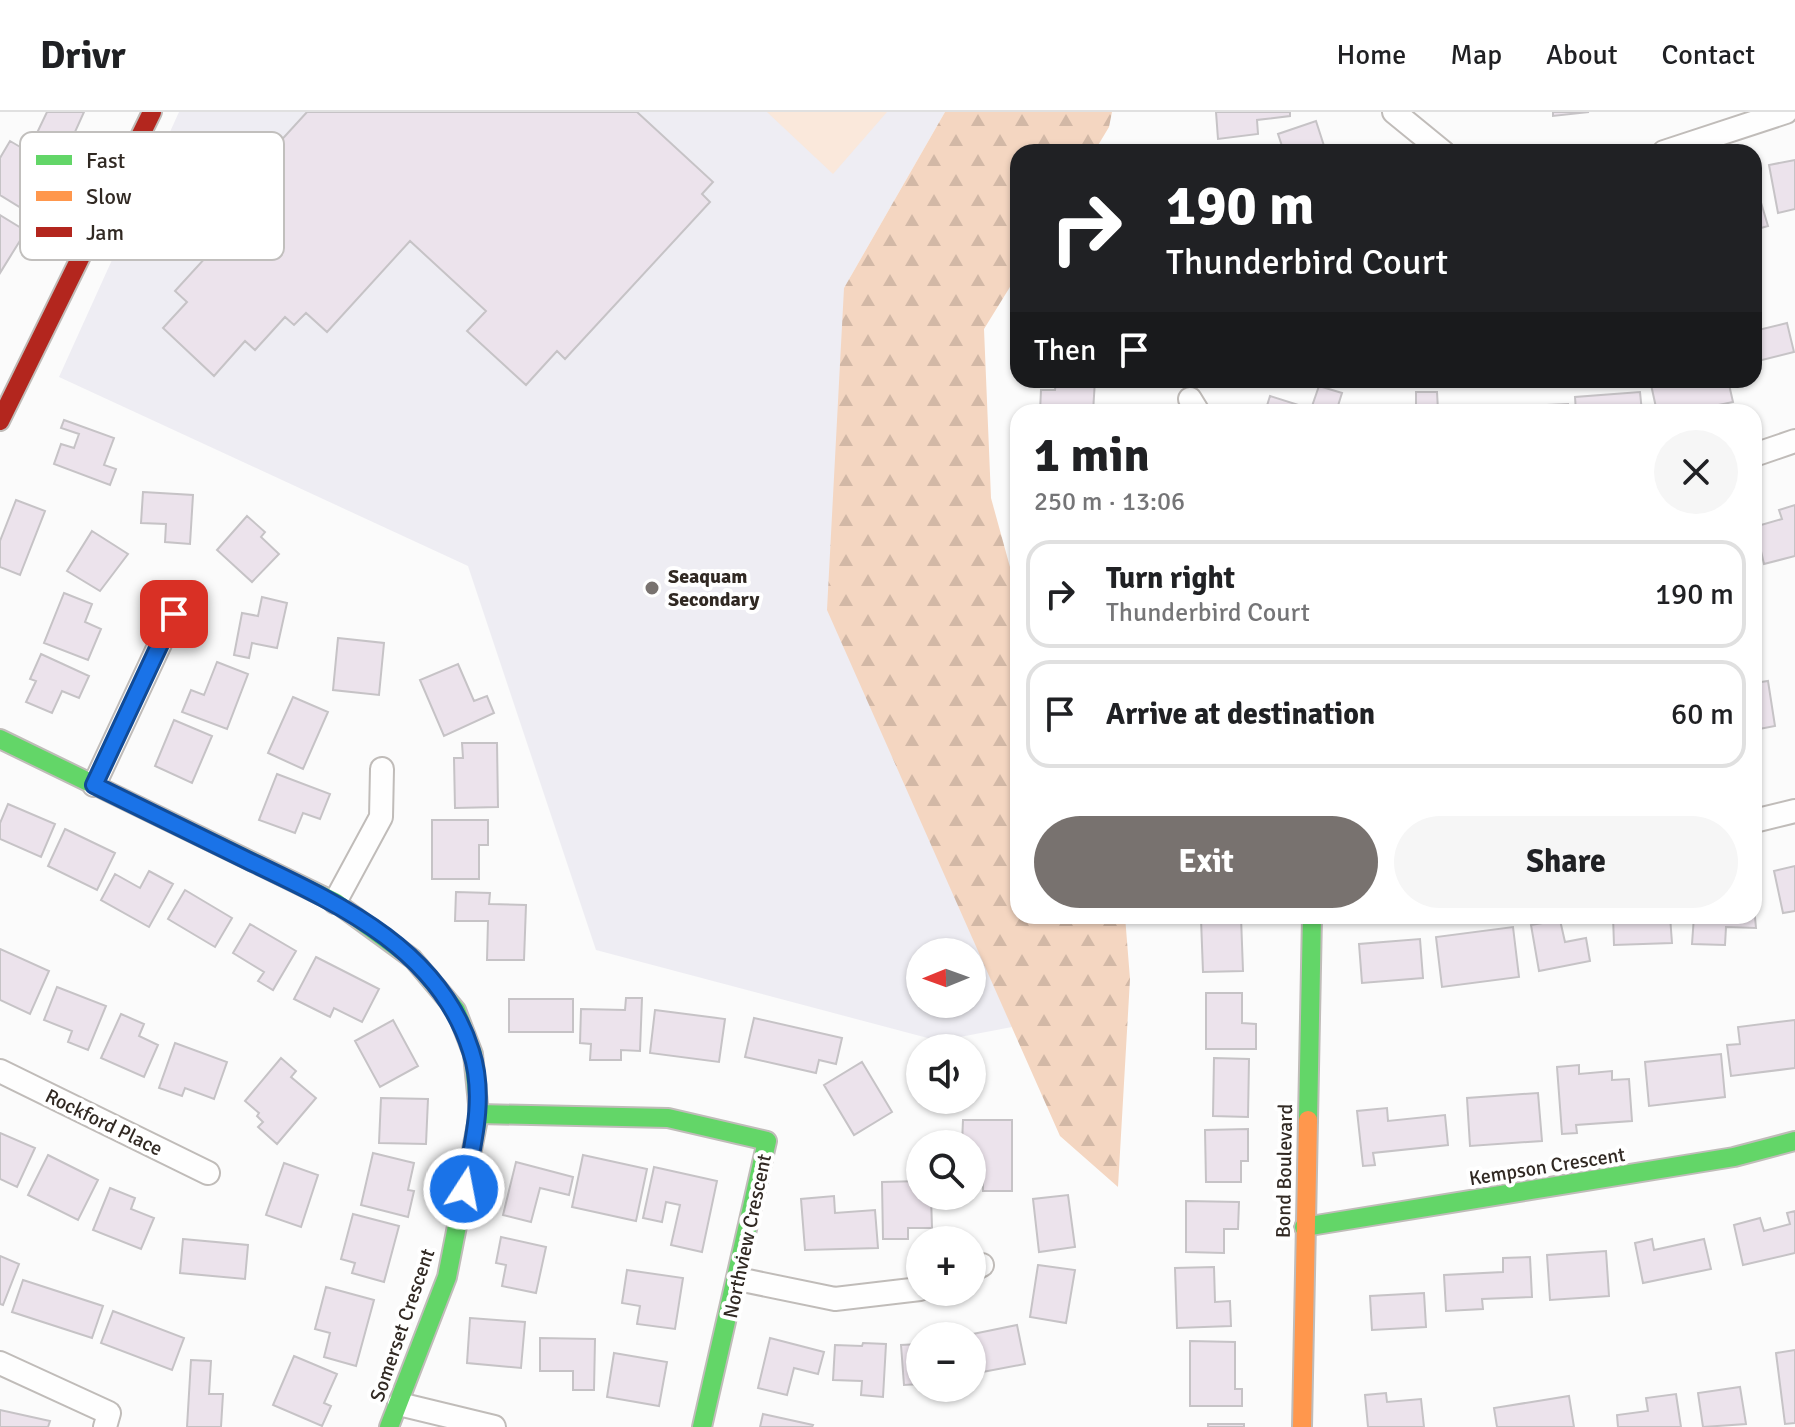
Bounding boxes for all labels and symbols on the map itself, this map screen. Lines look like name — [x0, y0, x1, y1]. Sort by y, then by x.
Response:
legend — [20, 132, 284, 260]
text: Fast — [86, 147, 126, 174]
text: Slow — [86, 183, 132, 210]
text: Jam — [86, 219, 124, 246]
place label: Seaquam Secondary — [668, 564, 759, 612]
marker: Seaquam Secondary — [643, 579, 661, 597]
pin — [140, 580, 208, 648]
north arrow — [906, 938, 986, 1018]
street label: Rockford Place — [41, 1083, 166, 1162]
street label: Bond Boulevard — [1271, 1104, 1298, 1238]
street label: Kempson Crescent — [1467, 1142, 1627, 1191]
position arrow — [422, 1147, 506, 1231]
street label: Northview Crescent — [718, 1152, 777, 1321]
street label: Somerset Crescent — [365, 1245, 440, 1405]

